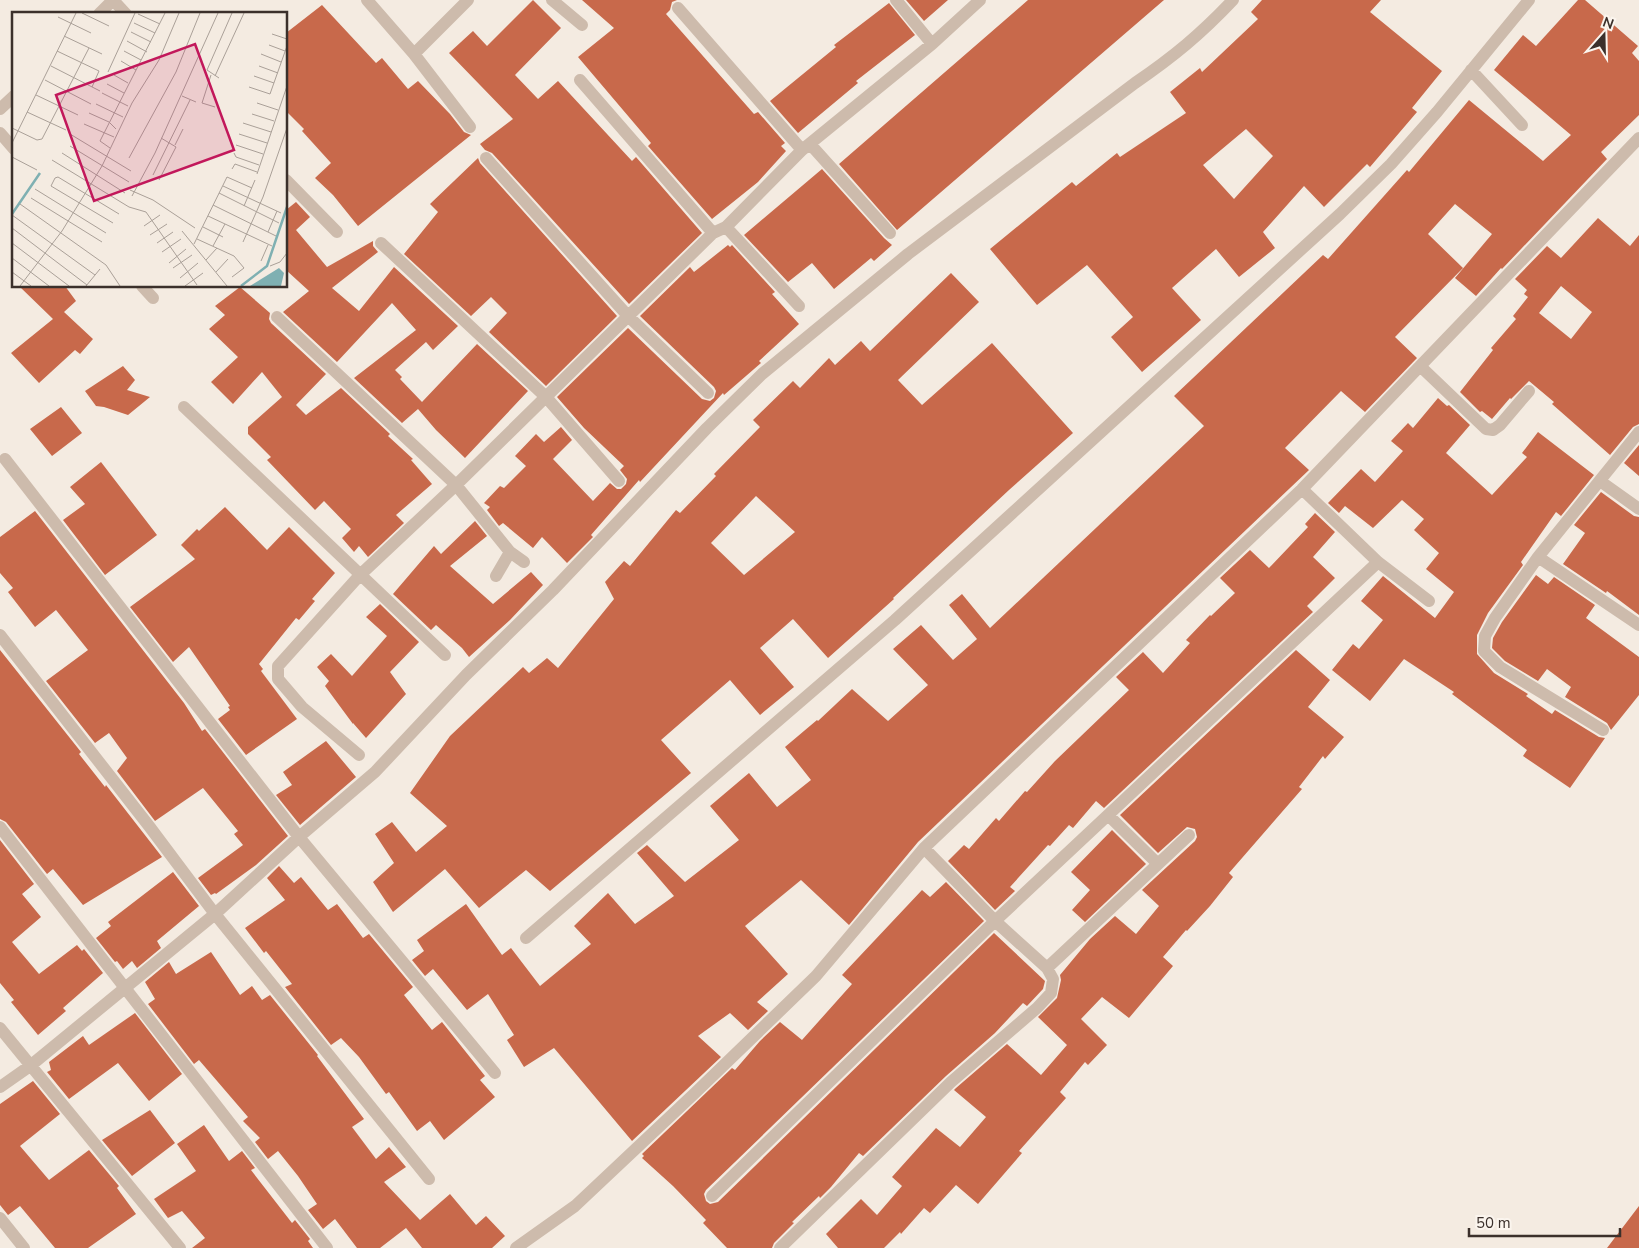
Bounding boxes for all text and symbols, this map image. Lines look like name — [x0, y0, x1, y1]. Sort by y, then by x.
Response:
north arrow — [1579, 10, 1629, 60]
inset map — [12, 12, 288, 288]
text: N — [1600, 13, 1616, 34]
scale bar — [1469, 1206, 1620, 1238]
text: 50 m — [1476, 1213, 1511, 1233]

